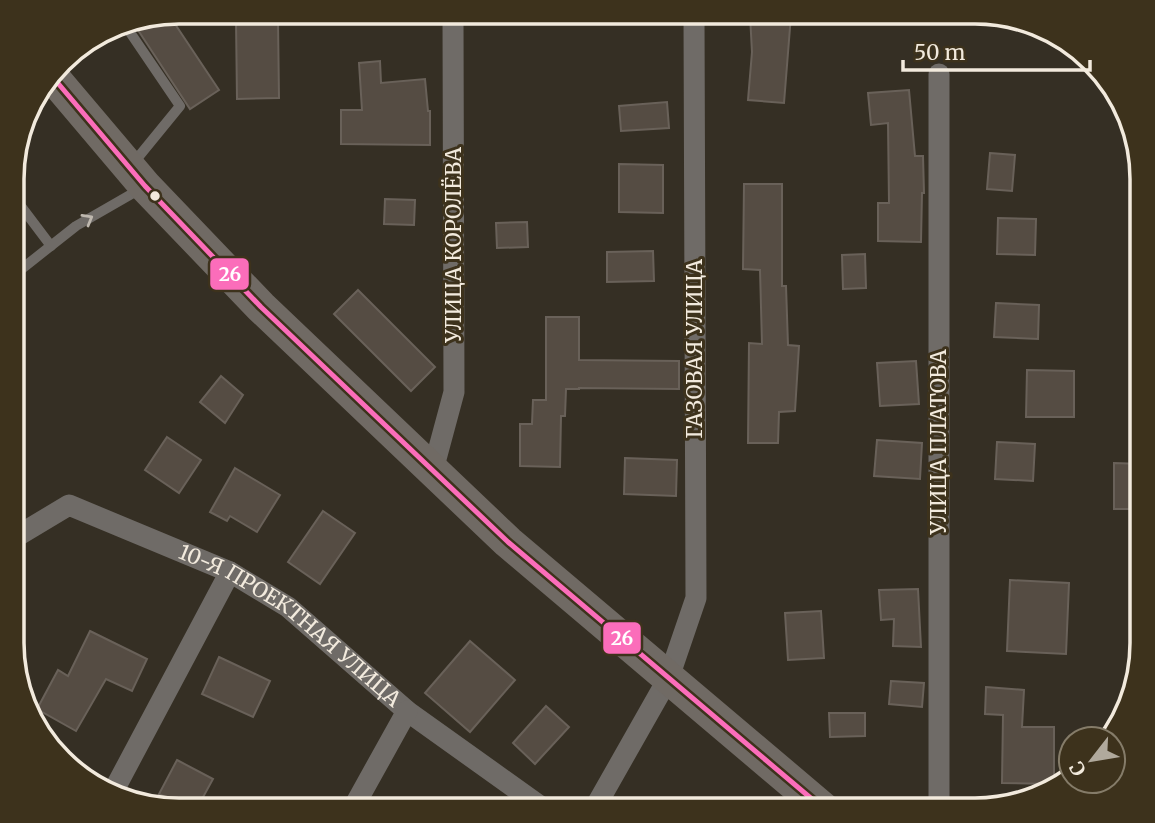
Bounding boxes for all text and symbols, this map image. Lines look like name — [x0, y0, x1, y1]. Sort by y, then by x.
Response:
scale bar — [903, 28, 1090, 72]
text: 50 m — [914, 39, 965, 66]
street label: УЛИЦА КОРОЛЁВА — [440, 147, 467, 344]
unlabelled marker — [148, 189, 162, 203]
one-way arrow — [81, 215, 94, 228]
line badge: 26 — [209, 257, 250, 291]
street label: ГАЗОВАЯ УЛИЦА — [681, 259, 708, 439]
text: 26 — [219, 262, 241, 286]
street label: УЛИЦА ПЛАТОВА — [925, 349, 952, 535]
street label: 10-Я ПРОЕКТНАЯ УЛИЦА — [175, 538, 407, 713]
line badge: 26 — [602, 621, 642, 655]
text: 26 — [611, 626, 633, 650]
north arrow — [1057, 725, 1127, 795]
text: С — [1064, 757, 1091, 780]

